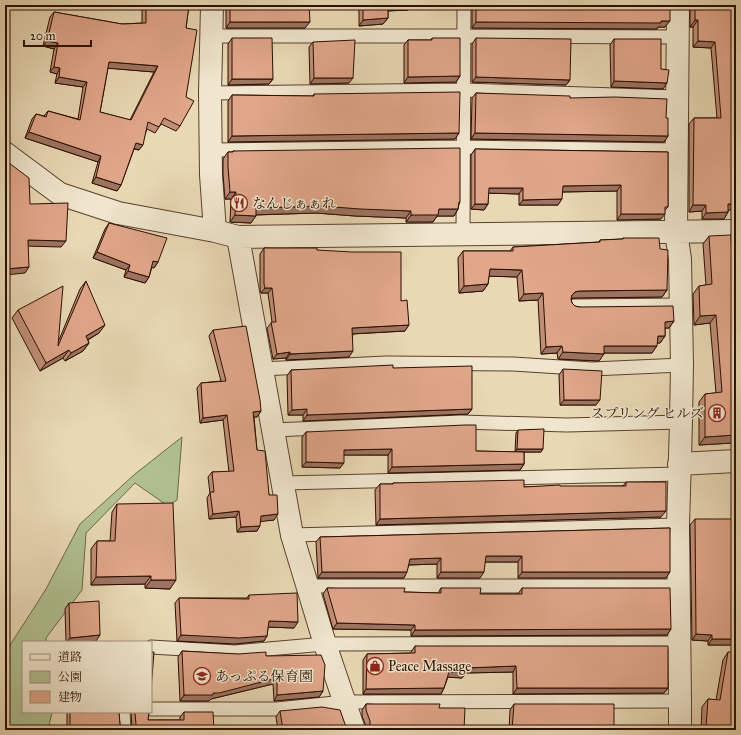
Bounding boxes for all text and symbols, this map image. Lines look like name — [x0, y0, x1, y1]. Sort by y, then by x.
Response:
scale bar — [24, 22, 91, 48]
text: 20 m — [30, 29, 56, 43]
restaurant icon: なんじぁぁれ — [229, 193, 249, 213]
place label: なんじぁぁれ — [252, 195, 336, 212]
building icon: スプリング ヒルズ — [707, 403, 727, 423]
place label: スプリング ヒルズ — [590, 405, 704, 422]
legend — [22, 641, 152, 713]
text: 道路 — [58, 650, 82, 664]
shop icon: Peace Massage — [365, 656, 385, 676]
place label: Peace Massage — [388, 658, 471, 675]
school or university icon: あっぷる保育園 — [192, 666, 212, 686]
place label: あっぷる保育園 — [215, 668, 313, 685]
text: 公園 — [58, 670, 82, 684]
text: 建物 — [58, 690, 82, 704]

